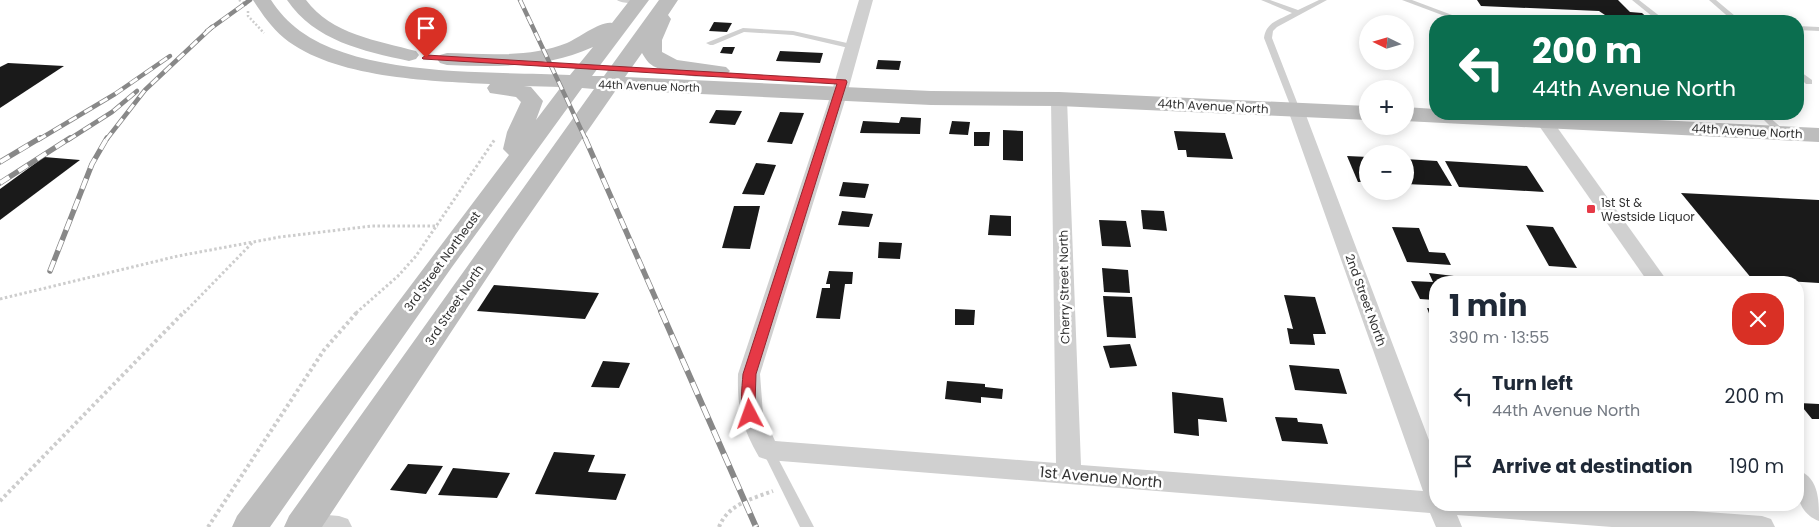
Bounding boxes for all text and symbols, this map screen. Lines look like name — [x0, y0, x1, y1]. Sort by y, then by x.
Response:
pin — [405, 7, 447, 58]
icon: arrive — [412, 14, 440, 42]
north arrow — [1359, 15, 1414, 70]
map controls — [1359, 15, 1414, 200]
text: 200 m — [1532, 26, 1642, 75]
icon: left — [1449, 35, 1514, 100]
text: 44th Avenue North — [1532, 73, 1736, 104]
street label: 44th Avenue North — [598, 76, 700, 96]
button: + — [1359, 80, 1414, 135]
street label: 44th Avenue North — [1157, 95, 1269, 117]
street label: 44th Avenue North — [1691, 120, 1803, 142]
button: − — [1359, 145, 1414, 200]
place label: 1st St & Westside Liquor — [1601, 194, 1695, 225]
marker: 1st St & Westside Liquor — [1585, 203, 1597, 215]
street label: 3rd Street Northeast — [401, 208, 483, 314]
street label: Cherry Street North — [1055, 230, 1073, 344]
street label: 2nd Street North — [1341, 252, 1391, 348]
street label: 3rd Street North — [422, 262, 486, 348]
text: 1 min — [1449, 284, 1527, 327]
button: close — [1732, 293, 1784, 345]
text: 390 m · 13:55 — [1449, 326, 1549, 349]
text: Turn left — [1492, 370, 1573, 397]
icon: left — [1449, 382, 1477, 410]
text: 200 m — [1725, 383, 1784, 410]
position arrow — [723, 387, 775, 439]
text: 44th Avenue North — [1492, 399, 1640, 422]
icon: arrive — [1449, 452, 1477, 480]
text: Arrive at destination — [1492, 453, 1693, 480]
text: 190 m — [1729, 453, 1784, 480]
street label: 1st Avenue North — [1039, 461, 1163, 493]

